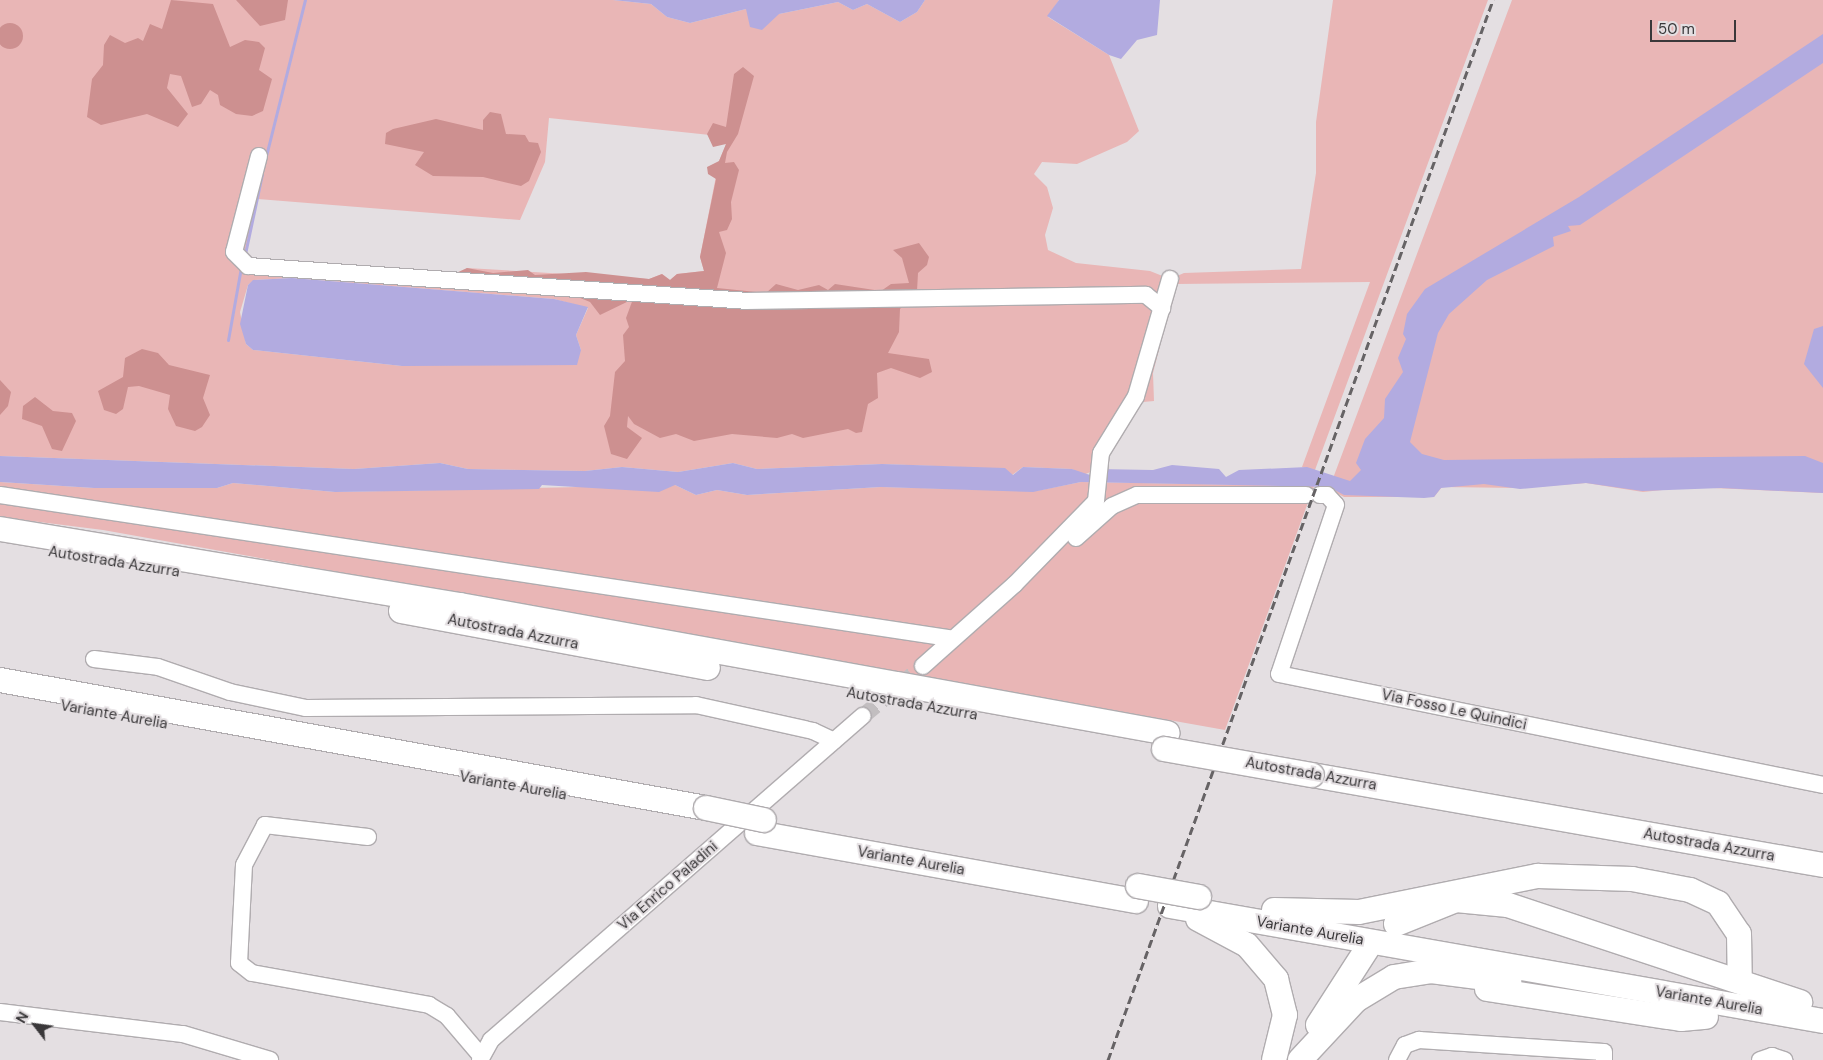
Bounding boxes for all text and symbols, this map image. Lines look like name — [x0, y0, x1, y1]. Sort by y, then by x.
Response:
scale bar — [1653, 10, 1739, 42]
text: 50 m — [1658, 19, 1695, 39]
street label: Autostrada Azzurra — [47, 543, 181, 581]
street label: Autostrada Azzurra — [446, 610, 580, 654]
street label: Autostrada Azzurra — [845, 684, 979, 724]
street label: Via Fosso Le Quindici — [1380, 686, 1528, 734]
street label: Variante Aurelia — [59, 697, 169, 733]
street label: Autostrada Azzurra — [1244, 754, 1378, 794]
street label: Variante Aurelia — [458, 768, 568, 804]
street label: Autostrada Azzurra — [1642, 825, 1776, 865]
street label: Via Enrico Paladini — [614, 838, 722, 934]
street label: Variante Aurelia — [856, 843, 966, 879]
street label: Variante Aurelia — [1255, 913, 1365, 949]
street label: Variante Aurelia — [1654, 983, 1764, 1019]
north arrow — [10, 1000, 60, 1050]
text: N — [12, 1009, 32, 1026]

